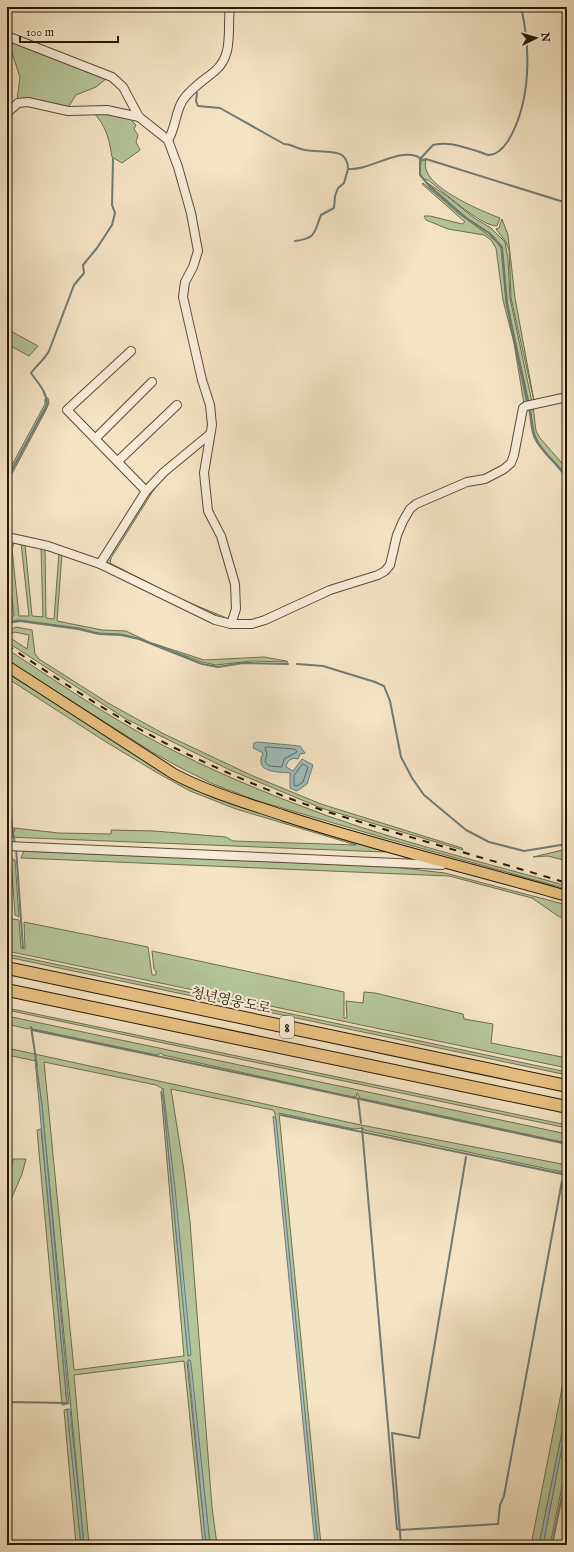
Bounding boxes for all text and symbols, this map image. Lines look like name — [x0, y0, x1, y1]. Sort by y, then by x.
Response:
scale bar — [20, 18, 118, 44]
north arrow — [516, 18, 556, 58]
text: 100 m — [26, 25, 54, 40]
text: N — [537, 31, 552, 43]
street label: 청년영웅도로 — [189, 984, 273, 1018]
road number: 8 — [280, 1016, 294, 1038]

